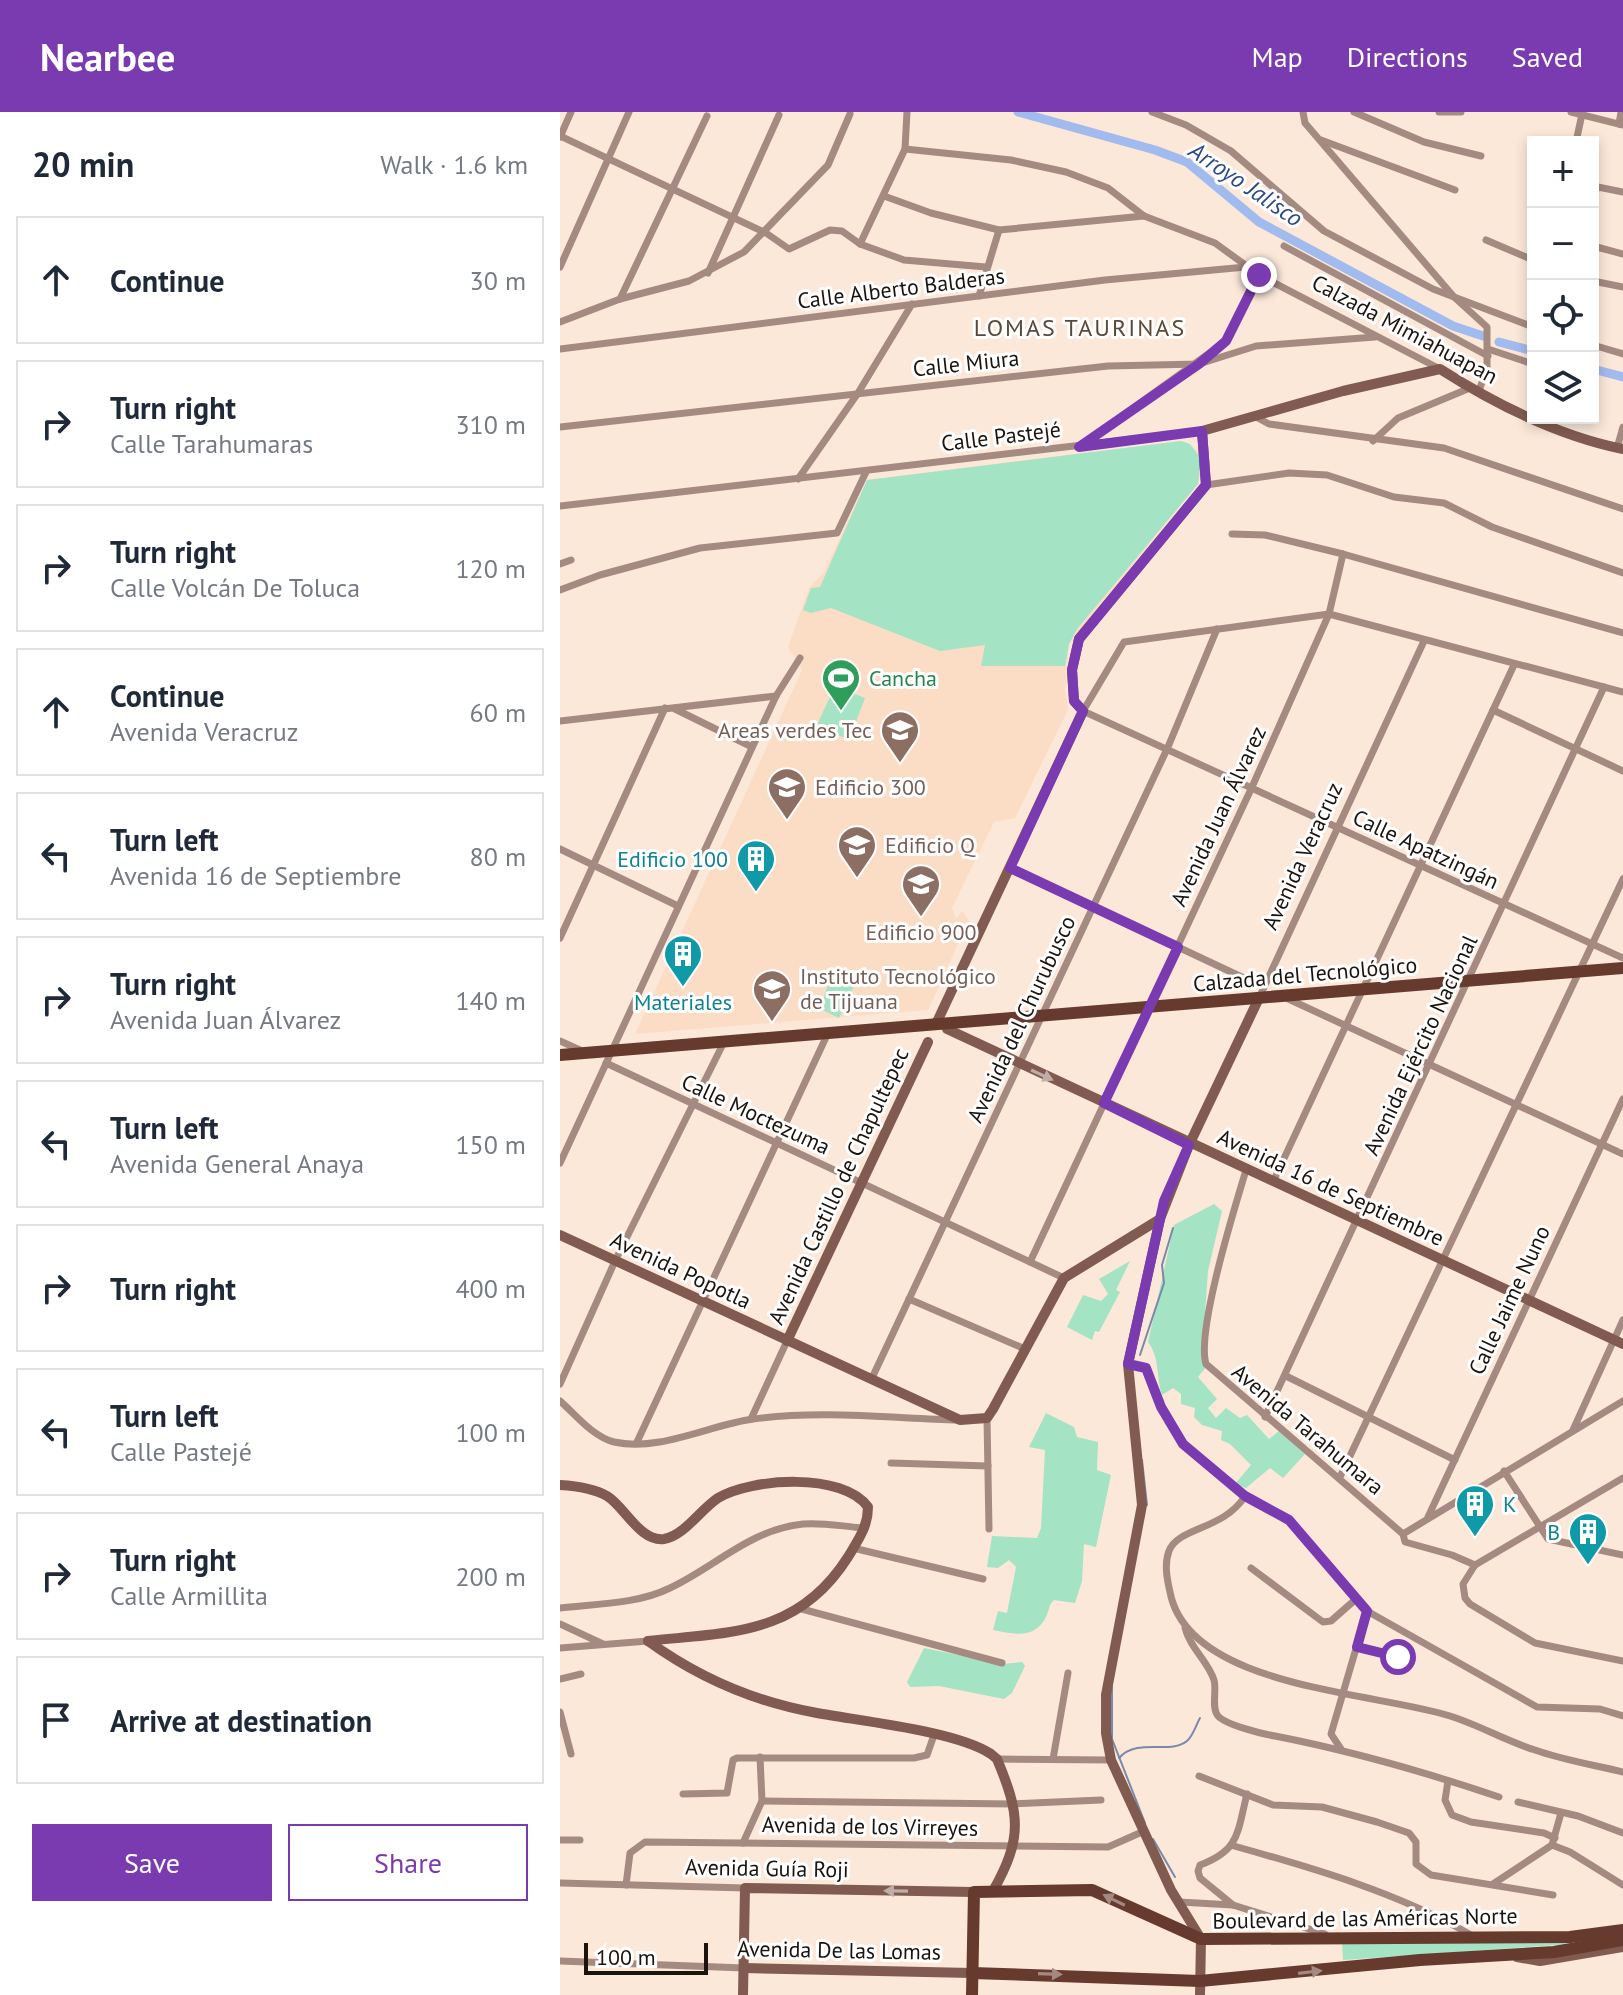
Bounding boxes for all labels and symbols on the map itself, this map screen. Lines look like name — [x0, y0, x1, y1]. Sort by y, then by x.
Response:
water label: Arroyo Jalisco — [1182, 134, 1309, 233]
route end — [1241, 257, 1277, 293]
street label: Calle Alberto Balderas — [796, 261, 1006, 315]
street label: Calzada Mimiahuapan — [1307, 268, 1503, 390]
district label: LOMAS TAURINAS — [974, 312, 1186, 343]
street label: Calle Miura — [912, 344, 1020, 382]
street label: Calle Pastejé — [940, 415, 1062, 457]
sports icon: Cancha — [820, 657, 862, 712]
place label: Cancha — [869, 664, 937, 692]
school or university icon: Areas verdes Tec — [879, 709, 921, 764]
place label: Areas verdes Tec — [718, 716, 872, 744]
street label: Avenida Juan Álvarez — [1164, 721, 1272, 911]
school or university icon: Edificio 300 — [766, 766, 808, 821]
place label: Edificio 300 — [815, 773, 926, 801]
street label: Avenida Veracruz — [1256, 778, 1348, 934]
street label: Calle Apatzingán — [1348, 803, 1504, 895]
school or university icon: Edificio Q — [836, 824, 878, 879]
place label: Edificio Q — [885, 831, 976, 859]
building icon: Edificio 100 — [735, 838, 777, 893]
place label: Edificio 100 — [617, 845, 728, 873]
school or university icon: Edificio 900 — [900, 863, 942, 918]
street label: Avenida del Churubusco — [961, 911, 1081, 1127]
place label: Edificio 900 — [866, 918, 976, 946]
street label: Avenida Ejército Nacional — [1357, 930, 1484, 1160]
building icon: Materiales — [662, 933, 704, 988]
street label: Calzada del Tecnológico — [1192, 950, 1418, 998]
place label: Instituto Tecnológico de Tijuana — [800, 962, 996, 1015]
school or university icon: Instituto Tecnológico de Tijuana — [751, 968, 793, 1023]
place label: Materiales — [634, 988, 732, 1016]
street label: Avenida Castillo de Chapultepec — [761, 1043, 915, 1329]
street label: Calle Moctezuma — [677, 1067, 835, 1161]
one-way arrow — [1031, 1068, 1054, 1082]
street label: Avenida 16 de Septiembre — [1213, 1122, 1449, 1252]
street label: Calle Jaime Nuno — [1462, 1221, 1556, 1379]
street label: Avenida Popotla — [606, 1225, 756, 1315]
street label: Avenida Tarahumara — [1226, 1357, 1390, 1501]
building icon: K — [1454, 1483, 1496, 1538]
place label: K — [1503, 1490, 1516, 1518]
building icon: B — [1567, 1511, 1609, 1566]
place label: B — [1547, 1518, 1560, 1546]
route start — [1380, 1639, 1416, 1675]
street label: Avenida de los Virreyes — [762, 1810, 978, 1842]
street label: Avenida Guía Roji — [685, 1853, 849, 1883]
one-way arrow — [883, 1884, 908, 1897]
one-way arrow — [1103, 1893, 1126, 1907]
street label: Boulevard de las Américas Norte — [1212, 1901, 1518, 1935]
street label: Avenida De las Lomas — [737, 1934, 941, 1966]
scale bar — [584, 1939, 708, 1975]
one-way arrow — [1298, 1965, 1323, 1978]
one-way arrow — [1038, 1968, 1063, 1981]

